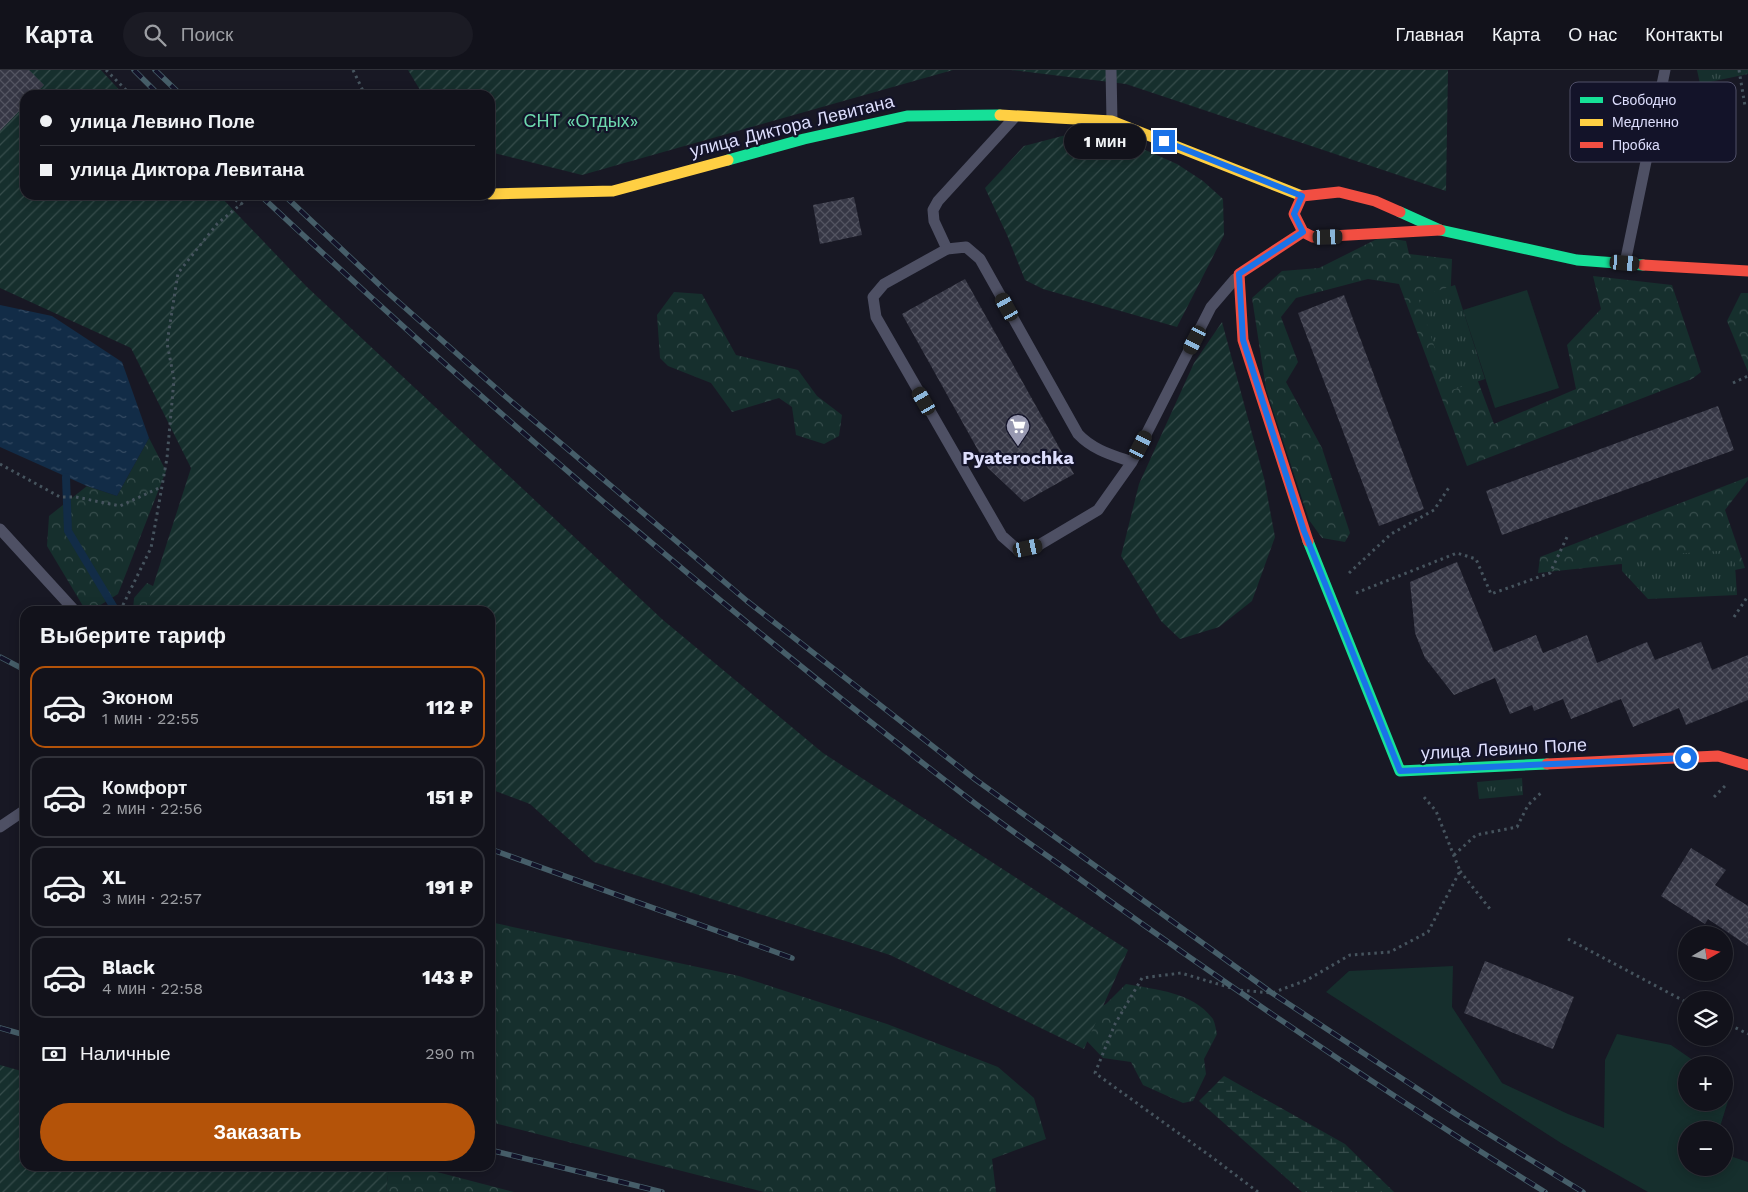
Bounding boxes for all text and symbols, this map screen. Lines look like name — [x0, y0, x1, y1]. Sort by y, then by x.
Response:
search box — [123, 12, 473, 57]
text: Карта — [25, 21, 93, 49]
icon: search — [141, 21, 169, 49]
text: Поиск — [181, 23, 233, 46]
text: Главная — [1395, 24, 1464, 45]
text: Карта — [1492, 24, 1540, 45]
text: О нас — [1568, 24, 1617, 45]
text: Контакты — [1645, 24, 1723, 45]
legend — [1570, 82, 1736, 162]
street label: улица Диктора Левитана — [688, 90, 897, 161]
text: Свободно — [1612, 92, 1677, 108]
text: улица Левино Поле — [70, 110, 255, 133]
park label: СНТ «Отдых» — [524, 110, 638, 131]
text: Медленно — [1612, 114, 1679, 130]
callout: 1 мин — [1064, 124, 1146, 158]
route end — [1153, 130, 1175, 152]
text: 1 мин — [1084, 132, 1126, 151]
text: Пробка — [1612, 137, 1660, 153]
text: улица Диктора Левитана — [70, 158, 304, 181]
car — [1312, 229, 1343, 245]
car — [1609, 254, 1640, 272]
car — [993, 290, 1020, 324]
car — [1181, 323, 1208, 357]
car — [910, 384, 937, 418]
supermarket icon: Pyaterochka — [1005, 413, 1031, 447]
car — [1127, 428, 1154, 462]
place label: Pyaterochka — [962, 447, 1074, 468]
car — [1011, 538, 1044, 558]
text: Выберите тариф — [40, 623, 226, 648]
icon: car — [42, 685, 87, 730]
text: Эконом — [102, 686, 173, 709]
text: 112 ₽ — [426, 696, 473, 719]
text: 1 мин · 22:55 — [102, 709, 199, 728]
street label: улица Левино Поле — [1420, 734, 1588, 763]
route start — [1675, 747, 1697, 769]
icon: car — [42, 775, 87, 820]
text: Комфорт — [102, 776, 187, 799]
text: 151 ₽ — [427, 786, 473, 809]
text: 2 мин · 22:56 — [102, 799, 203, 818]
icon: car — [42, 865, 87, 910]
text: XL — [102, 866, 126, 889]
text: 191 ₽ — [426, 876, 473, 899]
text: 3 мин · 22:57 — [102, 889, 202, 908]
north arrow — [1678, 926, 1732, 981]
map controls — [1678, 926, 1733, 1176]
icon: car — [42, 955, 87, 1000]
text: Black — [102, 956, 155, 979]
text: 143 ₽ — [422, 966, 473, 989]
text: 4 мин · 22:58 — [102, 979, 203, 998]
button: layers — [1678, 991, 1733, 1046]
icon: cash — [40, 1040, 68, 1068]
text: Наличные — [80, 1042, 171, 1065]
text: 290 m — [425, 1044, 475, 1063]
button: + — [1678, 1056, 1733, 1111]
button: Заказать — [40, 1103, 475, 1161]
button: − — [1678, 1121, 1733, 1176]

